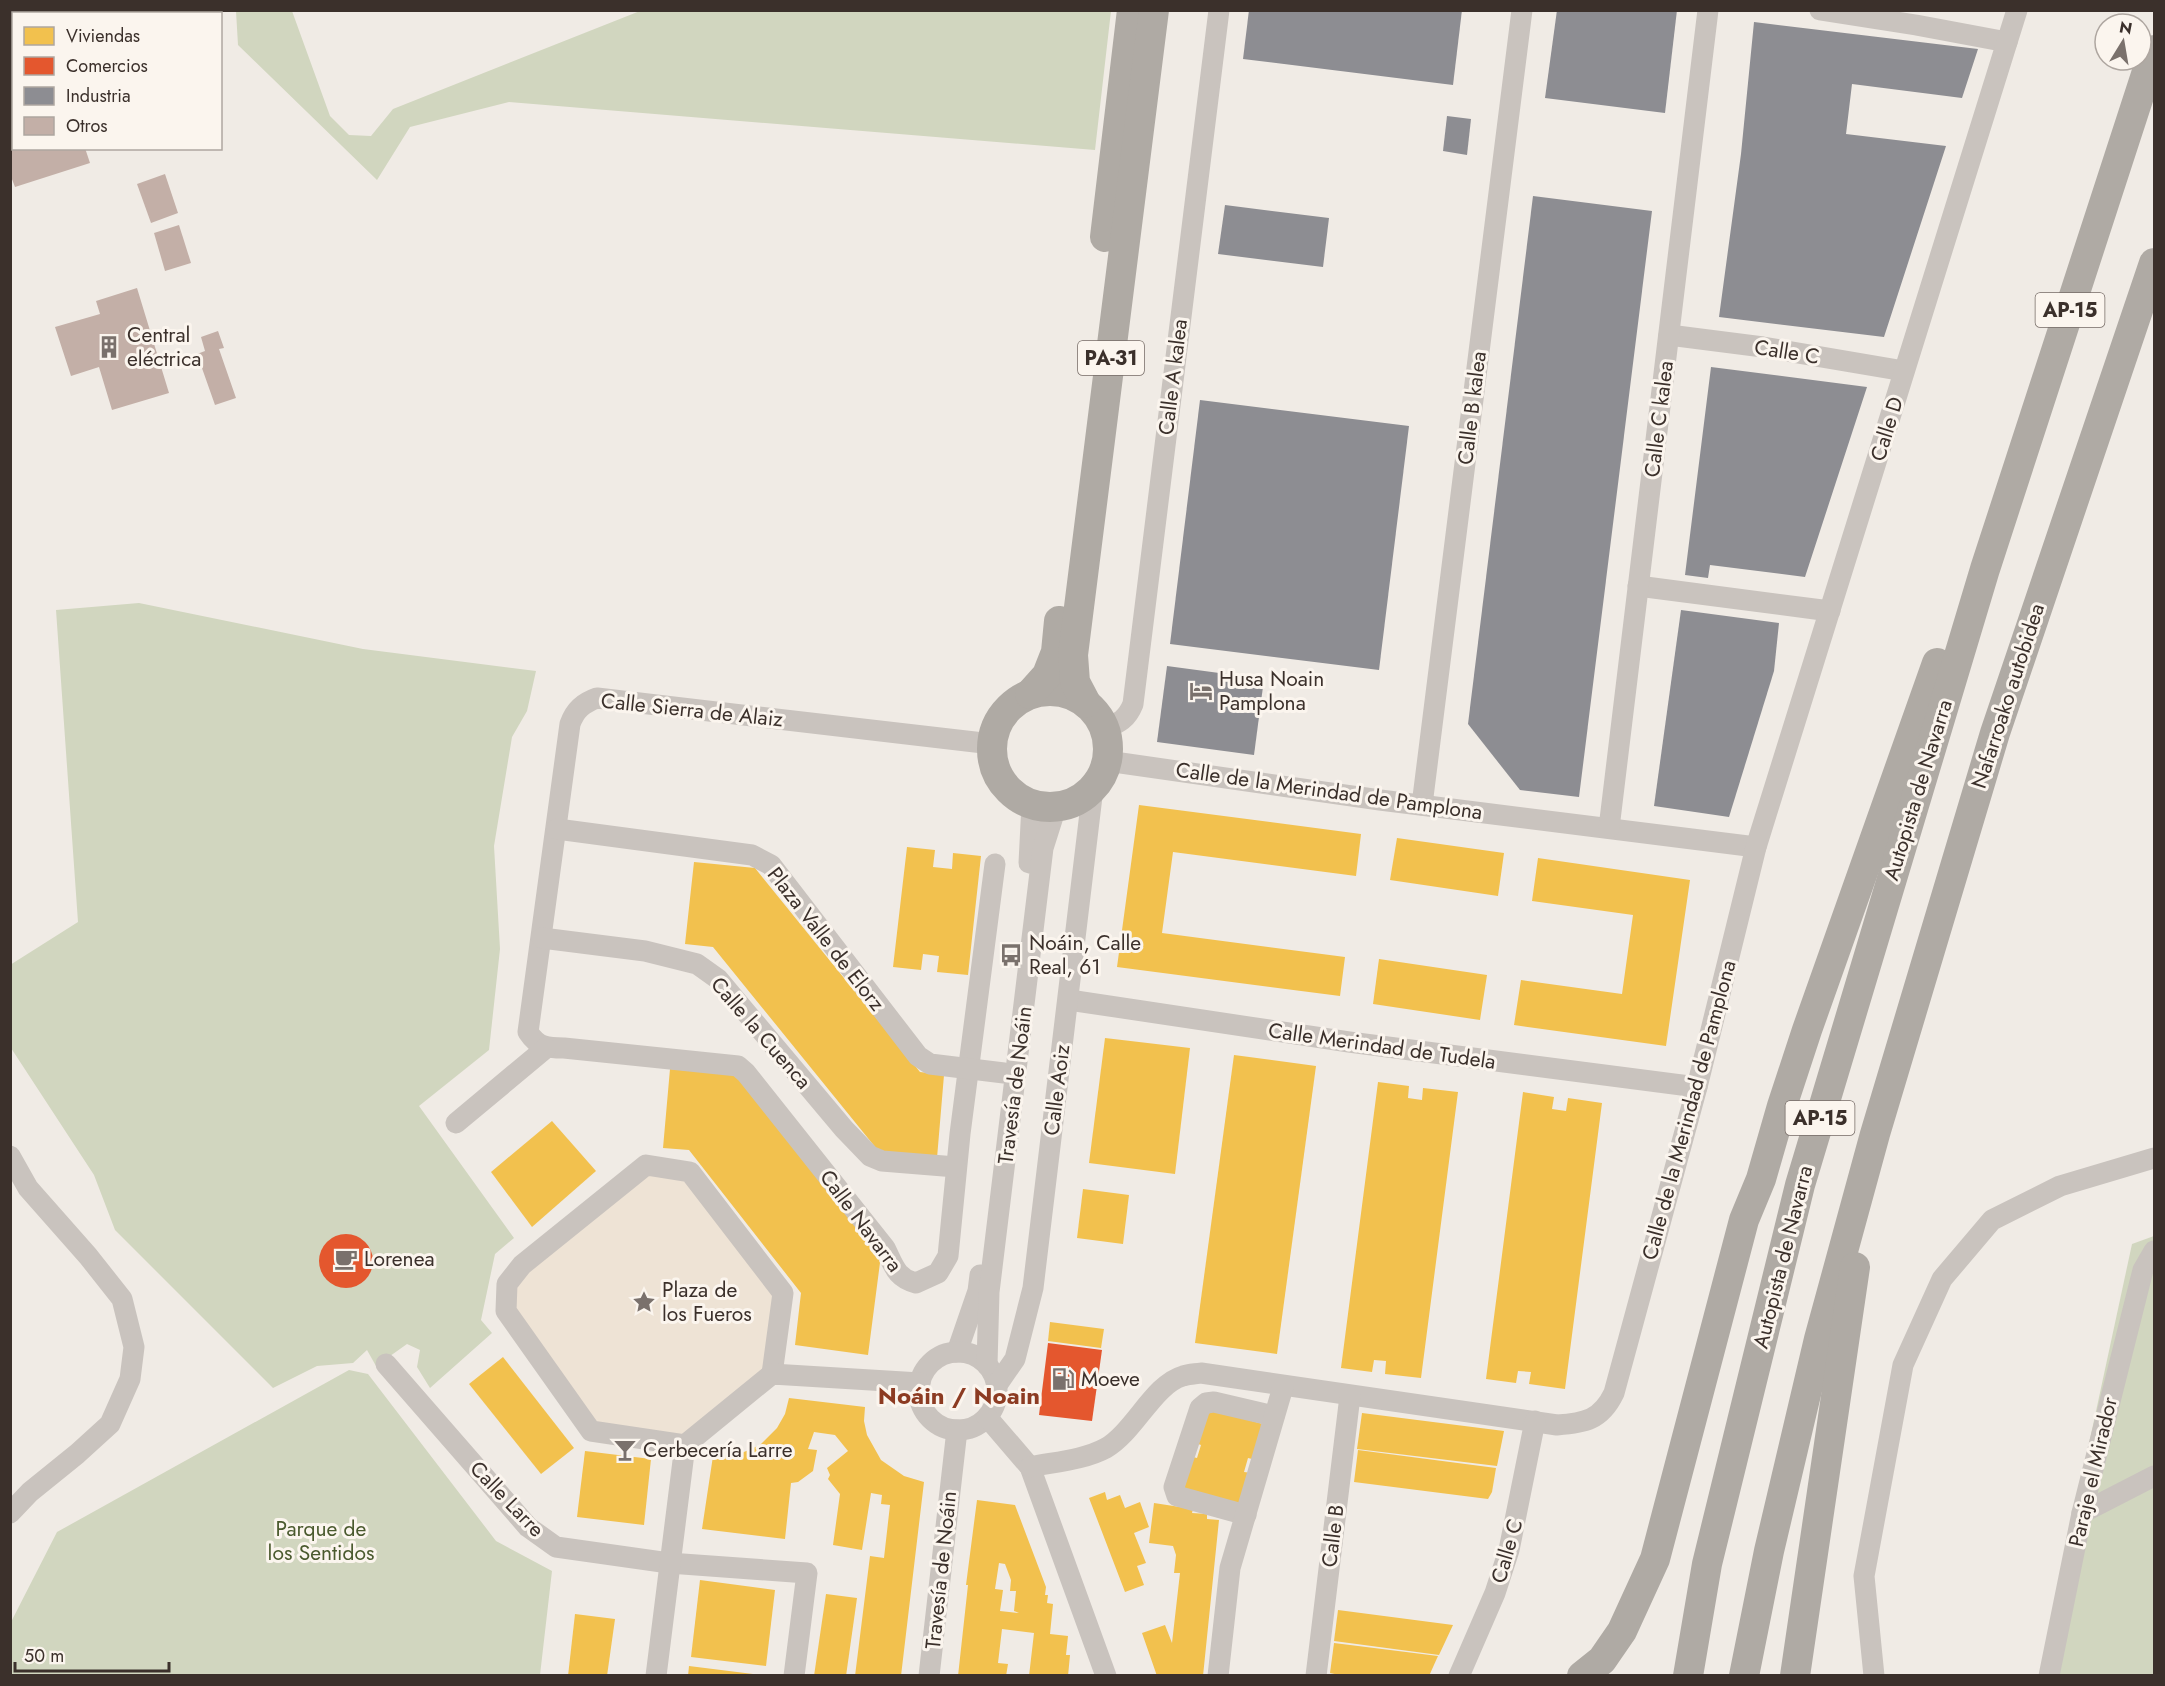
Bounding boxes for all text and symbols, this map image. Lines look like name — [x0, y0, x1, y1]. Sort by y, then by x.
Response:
legend — [12, 12, 222, 150]
north arrow — [2093, 12, 2153, 72]
text: N — [2117, 15, 2134, 40]
text: Viviendas — [66, 23, 140, 49]
text: Comercios — [66, 53, 148, 79]
text: Industria — [66, 83, 131, 109]
text: Otros — [66, 113, 108, 139]
road number: AP-15 — [2036, 293, 2104, 327]
street label: Calle A kalea — [1151, 317, 1195, 437]
place label: Central eléctrica — [127, 320, 201, 374]
street label: Calle C — [1752, 332, 1822, 372]
building icon: Central eléctrica — [96, 334, 122, 360]
road number: PA-31 — [1078, 341, 1144, 375]
street label: Calle B kalea — [1450, 349, 1494, 467]
street label: Calle C kalea — [1637, 359, 1681, 479]
street label: Calle D — [1863, 393, 1911, 465]
street label: Nafarroako autobidea — [1964, 600, 2052, 792]
place label: Husa Noain Pamplona — [1219, 664, 1324, 718]
hotel icon: Husa Noain Pamplona — [1188, 678, 1214, 704]
street label: Calle Sierra de Alaiz — [600, 686, 785, 735]
street label: Autopista de Navarra — [1876, 696, 1960, 884]
street label: Calle de la Merindad de Pamplona — [1174, 755, 1484, 827]
street label: Plaza Valle de Elorz — [760, 861, 892, 1018]
place label: Noáin, Calle Real, 61 — [1029, 928, 1141, 982]
bus stop icon: Noáin, Calle Real, 61 — [998, 942, 1024, 968]
street label: Calle de la Merindad de Pamplona — [1634, 957, 1744, 1263]
street label: Calle la Cuenca — [704, 970, 818, 1096]
street label: Travesía de Noáin — [990, 1004, 1040, 1166]
street label: Calle Merindad de Tudela — [1267, 1015, 1497, 1077]
street label: Calle Aoiz — [1037, 1042, 1078, 1137]
road number: AP-15 — [1786, 1101, 1854, 1135]
street label: Autopista de Navarra — [1746, 1162, 1820, 1352]
street label: Calle Navarra — [812, 1163, 910, 1279]
place label: Lorenea — [364, 1244, 435, 1274]
cafe icon: Lorenea — [333, 1246, 359, 1272]
place label: Plaza de los Fueros — [662, 1275, 752, 1329]
place icon: Plaza de los Fueros — [631, 1289, 657, 1315]
place label: Moeve — [1081, 1364, 1140, 1394]
fuel station icon: Moeve — [1050, 1366, 1076, 1392]
district label: Noáin / Noain — [878, 1378, 1040, 1413]
street label: Paraje el Mirador — [2061, 1393, 2125, 1550]
place label: Cerbecería Larre — [643, 1435, 793, 1465]
bar icon: Cerbecería Larre — [612, 1437, 638, 1463]
street label: Calle Larre — [463, 1454, 551, 1544]
street label: Travesía de Noáin — [918, 1489, 964, 1651]
street label: Calle B — [1314, 1503, 1352, 1569]
park label: Parque de los Sentidos — [268, 1514, 374, 1568]
street label: Calle C — [1484, 1515, 1530, 1587]
scale bar — [15, 1635, 170, 1673]
text: 50 m — [24, 1643, 64, 1669]

